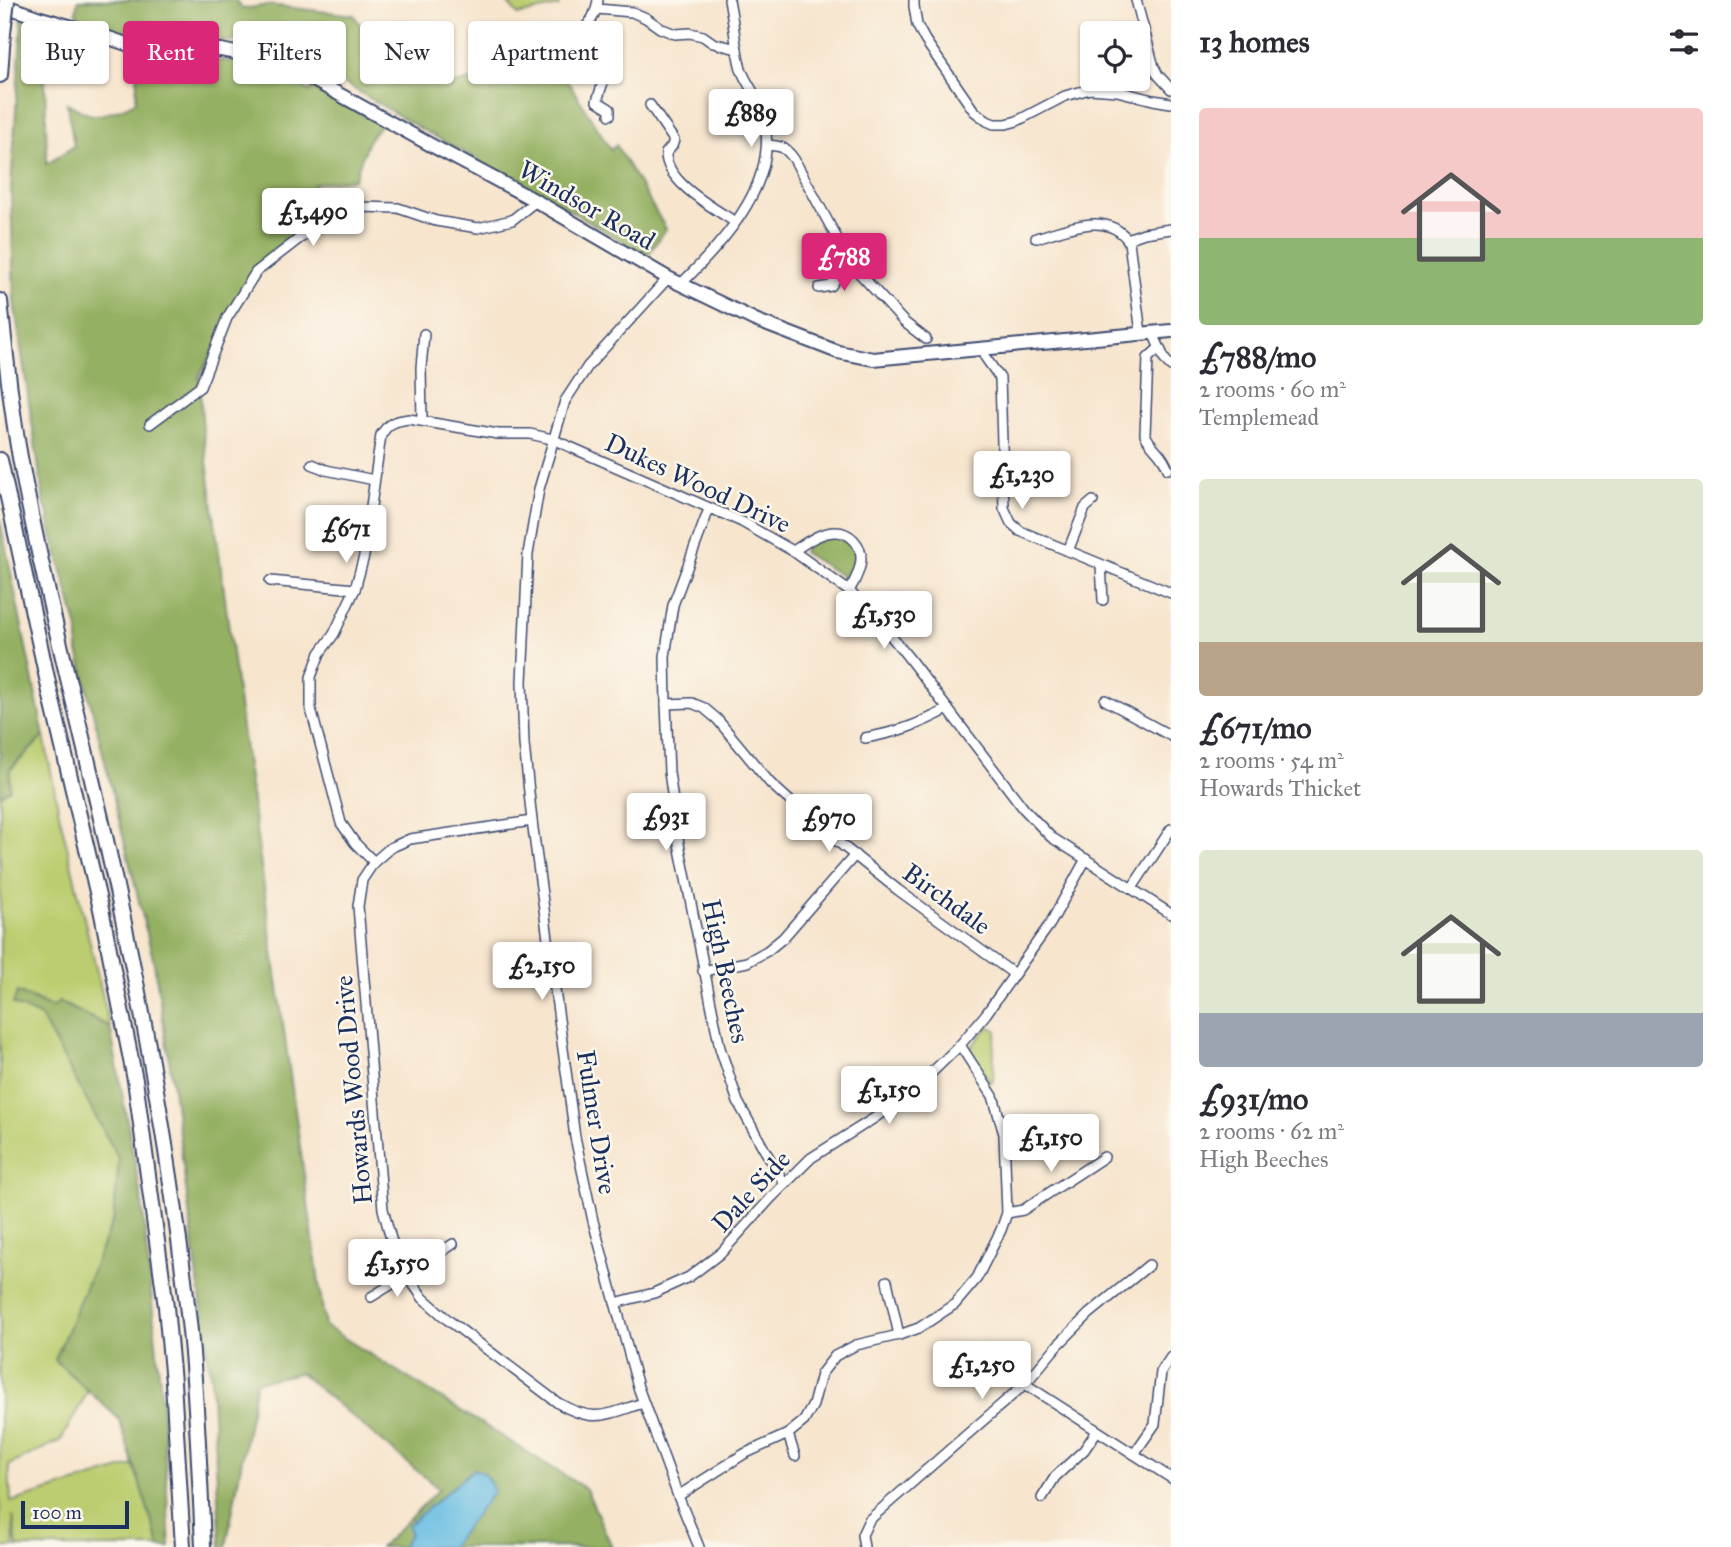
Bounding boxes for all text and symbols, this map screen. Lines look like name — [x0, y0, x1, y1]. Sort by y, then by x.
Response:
chip: Buy — [21, 21, 109, 84]
chip: Rent — [123, 21, 219, 84]
chip: Filters — [233, 21, 346, 84]
chip: New — [360, 21, 454, 84]
chip: Apartment — [468, 21, 623, 84]
map controls — [1080, 21, 1150, 91]
button: locate — [1080, 21, 1150, 91]
icon: filters — [1665, 23, 1703, 61]
text: 13 homes — [1199, 24, 1310, 60]
pin: £889 — [710, 90, 792, 149]
text: £889 — [725, 98, 777, 126]
street label: Windsor Road — [513, 153, 661, 257]
icon: home — [1388, 154, 1514, 280]
pin: £1,490 — [256, 188, 370, 248]
text: £1,490 — [278, 197, 348, 225]
pin: £788 — [803, 233, 885, 293]
text: £788 — [818, 242, 870, 270]
text: £788/mo — [1199, 339, 1316, 375]
text: 2 rooms · 60 m² — [1199, 375, 1346, 403]
text: Templemead — [1199, 403, 1319, 431]
street label: Dukes Wood Drive — [600, 426, 796, 540]
pin: £1,230 — [965, 452, 1079, 511]
text: £1,230 — [990, 460, 1054, 488]
pin: £671 — [305, 505, 387, 565]
text: £671 — [321, 514, 371, 542]
icon: home — [1388, 525, 1514, 651]
pin: £1,530 — [827, 592, 941, 651]
text: £1,530 — [852, 600, 916, 628]
text: £671/mo — [1199, 710, 1312, 746]
text: 2 rooms · 54 m² — [1199, 746, 1344, 774]
text: Howards Thicket — [1199, 774, 1361, 802]
pin: £931 — [625, 794, 707, 853]
pin: £970 — [788, 794, 870, 854]
text: £931 — [643, 802, 689, 830]
text: £970 — [802, 803, 856, 831]
street label: Birchdale — [897, 856, 997, 942]
street label: High Beeches — [695, 896, 757, 1046]
icon: home — [1388, 896, 1514, 1022]
pin: £2,150 — [485, 942, 599, 1002]
text: £2,150 — [509, 951, 575, 979]
street label: Howards Wood Drive — [327, 974, 379, 1206]
street label: Fulmer Drive — [570, 1048, 624, 1197]
pin: £1,150 — [832, 1066, 946, 1126]
text: £1,150 — [857, 1075, 921, 1103]
text: £931/mo — [1199, 1081, 1308, 1117]
pin: £1,150 — [994, 1114, 1108, 1174]
text: 2 rooms · 62 m² — [1199, 1117, 1344, 1145]
text: £1,150 — [1019, 1123, 1083, 1151]
street label: Dale Side — [705, 1143, 797, 1239]
text: High Beeches — [1199, 1145, 1328, 1173]
pin: £1,550 — [340, 1240, 454, 1299]
text: £1,550 — [364, 1248, 430, 1276]
pin: £1,250 — [925, 1342, 1039, 1401]
text: £1,250 — [949, 1350, 1015, 1378]
scale bar — [21, 1498, 130, 1530]
text: 100 m — [32, 1501, 82, 1524]

